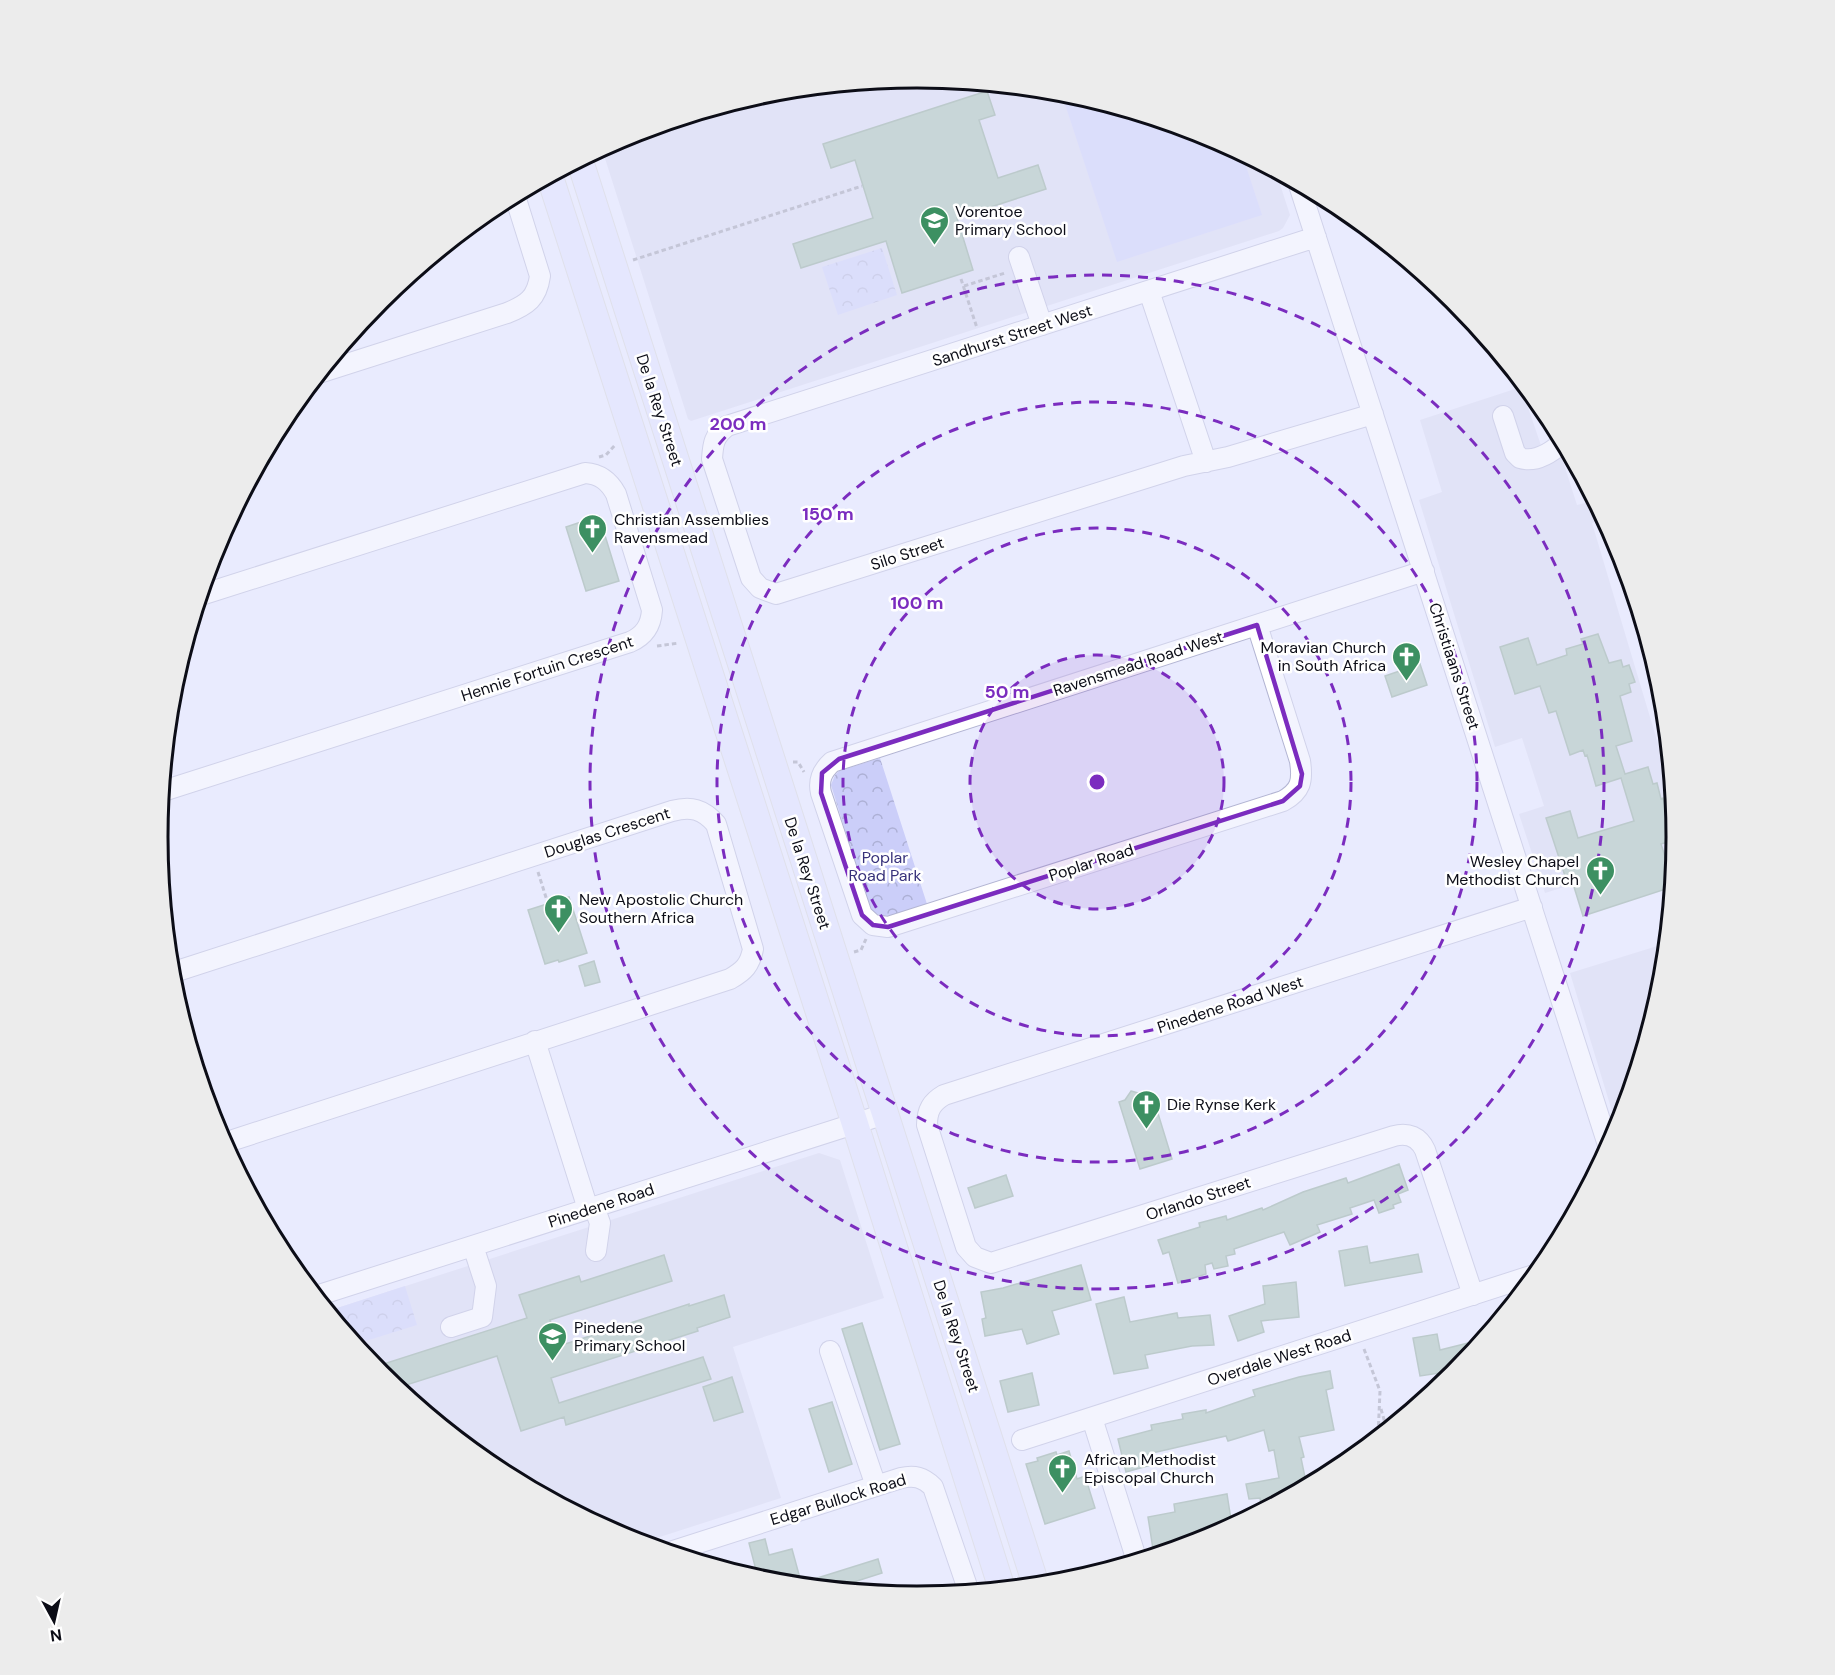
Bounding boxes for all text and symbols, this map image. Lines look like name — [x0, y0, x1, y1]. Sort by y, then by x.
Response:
place label: Vorentoe Primary School — [955, 201, 1066, 240]
school or university icon: Vorentoe Primary School — [918, 204, 950, 246]
street label: Sandhurst Street West — [929, 300, 1095, 371]
street label: De la Rey Street — [631, 351, 688, 469]
text: 200 m — [710, 412, 766, 436]
text: 150 m — [802, 502, 854, 526]
place label: Christian Assemblies Ravensmead — [614, 509, 769, 548]
church icon: Christian Assemblies Ravensmead — [577, 512, 609, 554]
street label: Silo Street — [868, 532, 946, 575]
text: 100 m — [890, 591, 944, 615]
street label: Christiaans Street — [1424, 600, 1485, 732]
street label: Ravensmead Road West — [1050, 626, 1226, 701]
street label: Hennie Fortuin Crescent — [458, 631, 636, 706]
place label: Moravian Church in South Africa — [1261, 637, 1386, 676]
church icon: Moravian Church in South Africa — [1391, 640, 1423, 682]
text: 50 m — [984, 680, 1030, 704]
centre of rings — [1087, 772, 1107, 792]
street label: Douglas Crescent — [542, 802, 673, 863]
street label: De la Rey Street — [779, 814, 836, 932]
street label: Poplar Road — [1046, 839, 1136, 886]
park label: Poplar Road Park — [848, 847, 922, 886]
place label: Wesley Chapel Methodist Church — [1446, 851, 1579, 890]
church icon: Wesley Chapel Methodist Church — [1584, 854, 1616, 896]
place label: New Apostolic Church Southern Africa — [579, 889, 743, 928]
church icon: New Apostolic Church Southern Africa — [542, 892, 574, 934]
street label: Pinedene Road West — [1155, 971, 1306, 1038]
church icon: Die Rynse Kerk — [1130, 1088, 1162, 1130]
place label: Die Rynse Kerk — [1167, 1094, 1276, 1115]
street label: Orlando Street — [1143, 1172, 1253, 1225]
street label: Pinedene Road — [545, 1178, 657, 1233]
street label: De la Rey Street — [928, 1277, 985, 1395]
place label: Pinedene Primary School — [574, 1317, 685, 1356]
school or university icon: Pinedene Primary School — [537, 1320, 569, 1362]
street label: Overdale West Road — [1205, 1324, 1354, 1391]
place label: African Methodist Episcopal Church — [1084, 1449, 1216, 1488]
church icon: African Methodist Episcopal Church — [1047, 1452, 1079, 1494]
street label: Edgar Bullock Road — [768, 1469, 909, 1530]
north arrow — [24, 1591, 84, 1651]
text: N — [49, 1624, 63, 1647]

